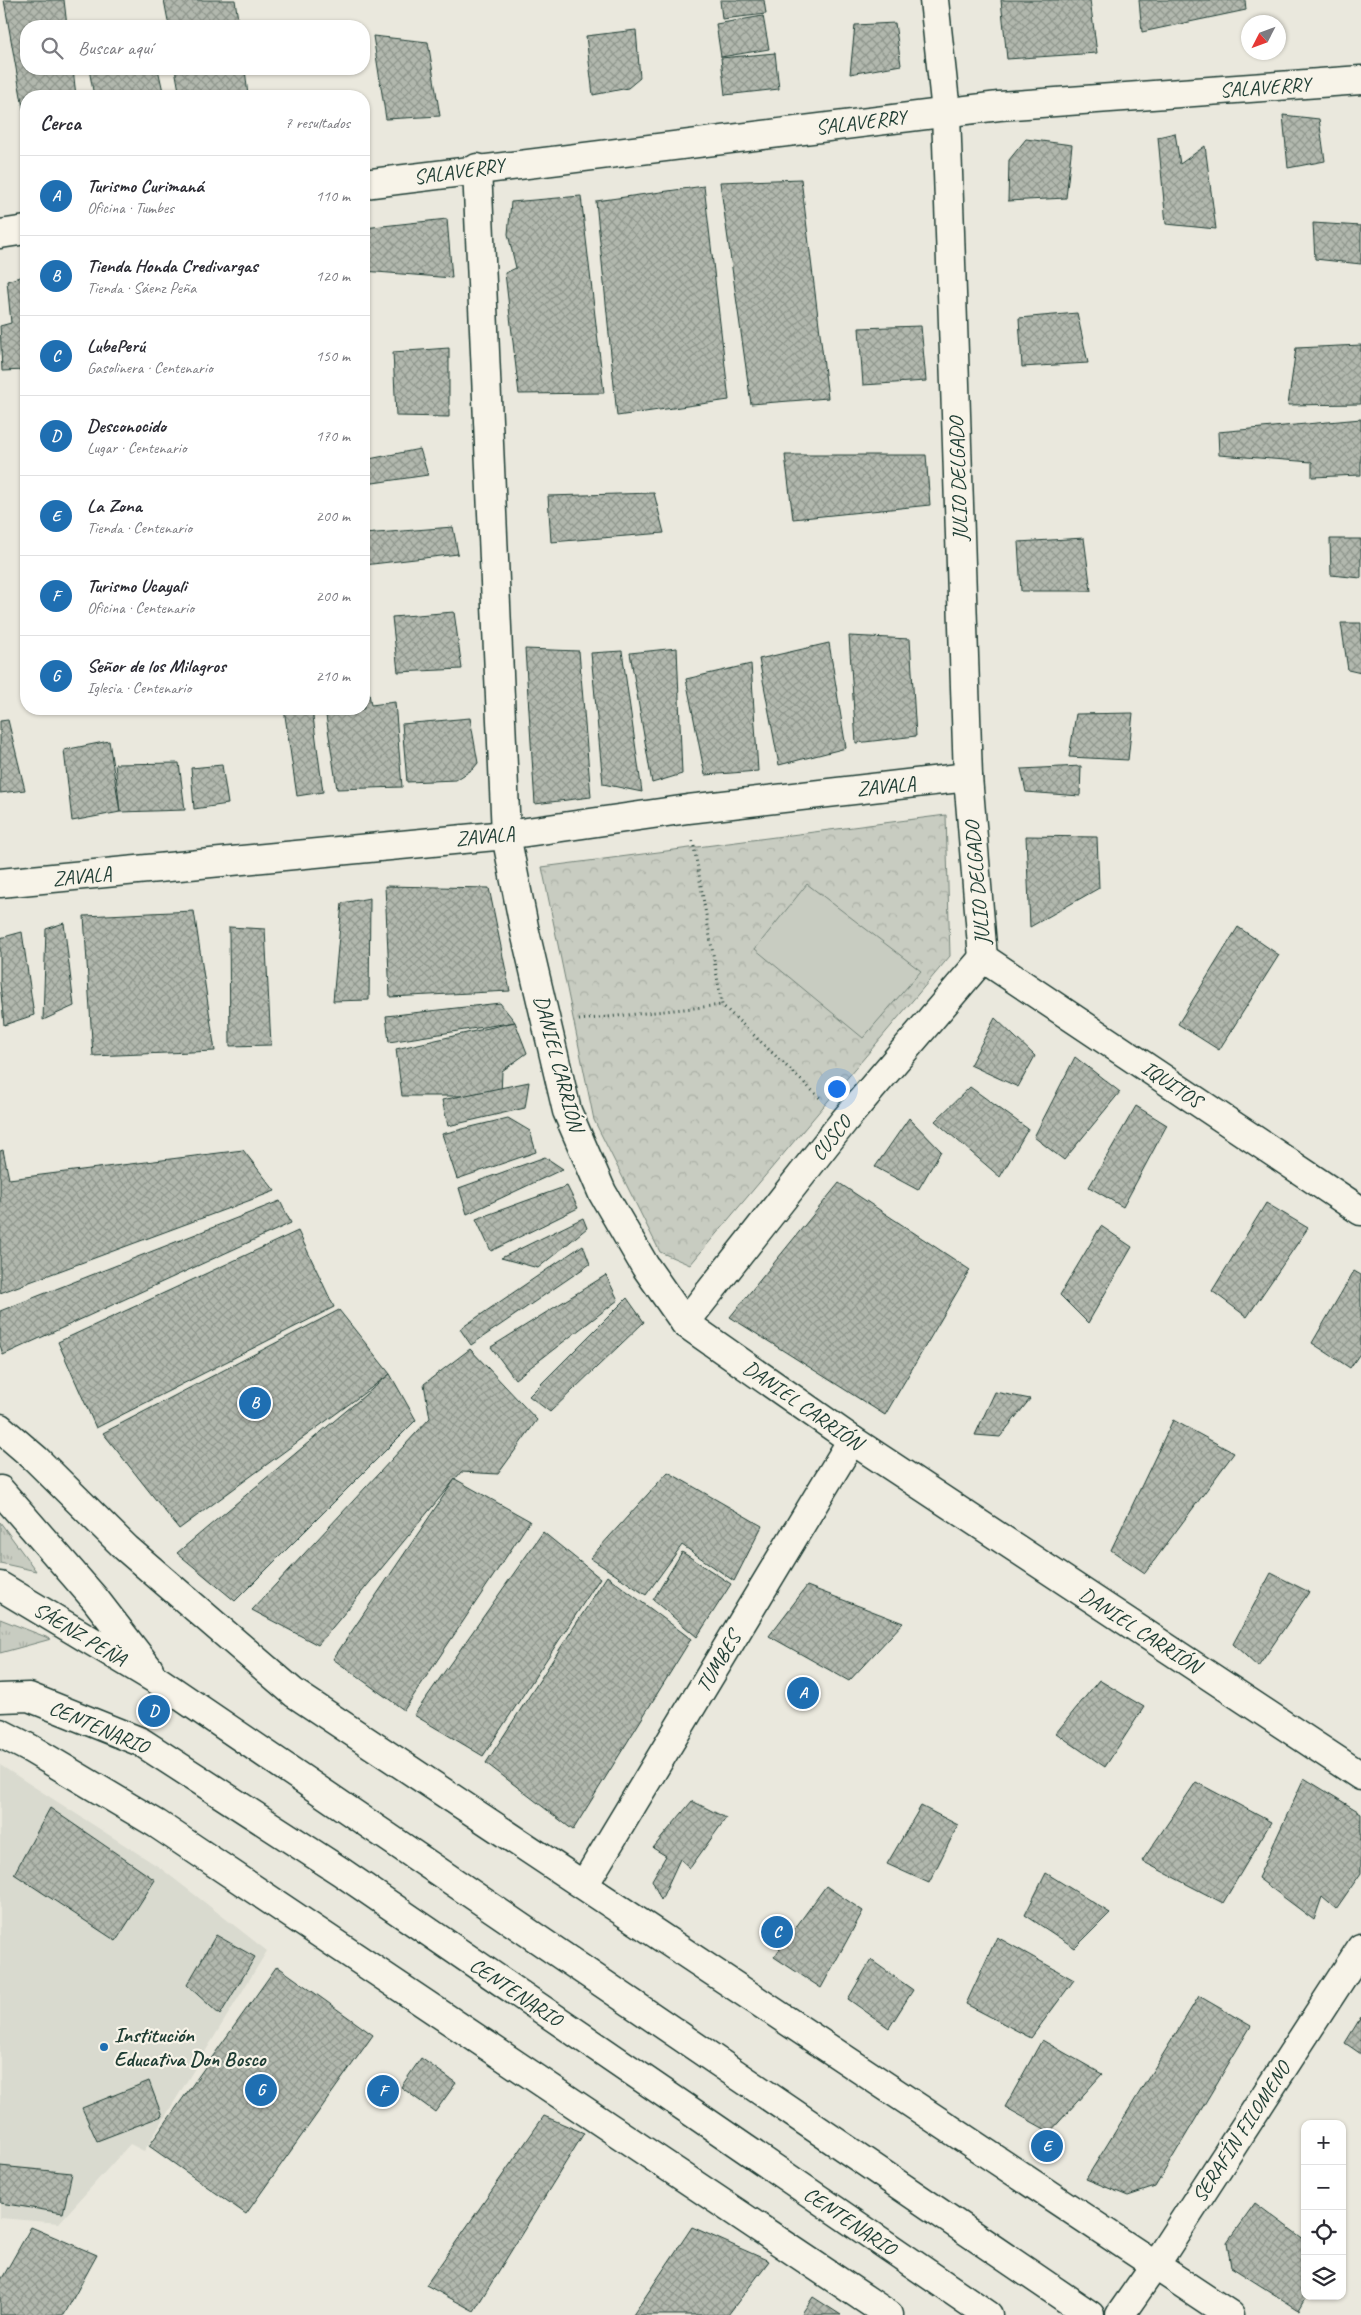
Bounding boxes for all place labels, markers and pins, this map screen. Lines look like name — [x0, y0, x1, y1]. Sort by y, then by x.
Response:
pin: B — [239, 1384, 271, 1422]
pin: A — [787, 1674, 819, 1712]
pin: D — [138, 1692, 170, 1730]
pin: C — [761, 1913, 793, 1951]
place label: Institución Educativa Don Bosco — [114, 2022, 267, 2072]
marker: Institución Educativa Don Bosco — [98, 2041, 110, 2053]
pin: G — [245, 2071, 277, 2109]
pin: F — [367, 2072, 399, 2110]
pin: E — [1031, 2127, 1063, 2165]

